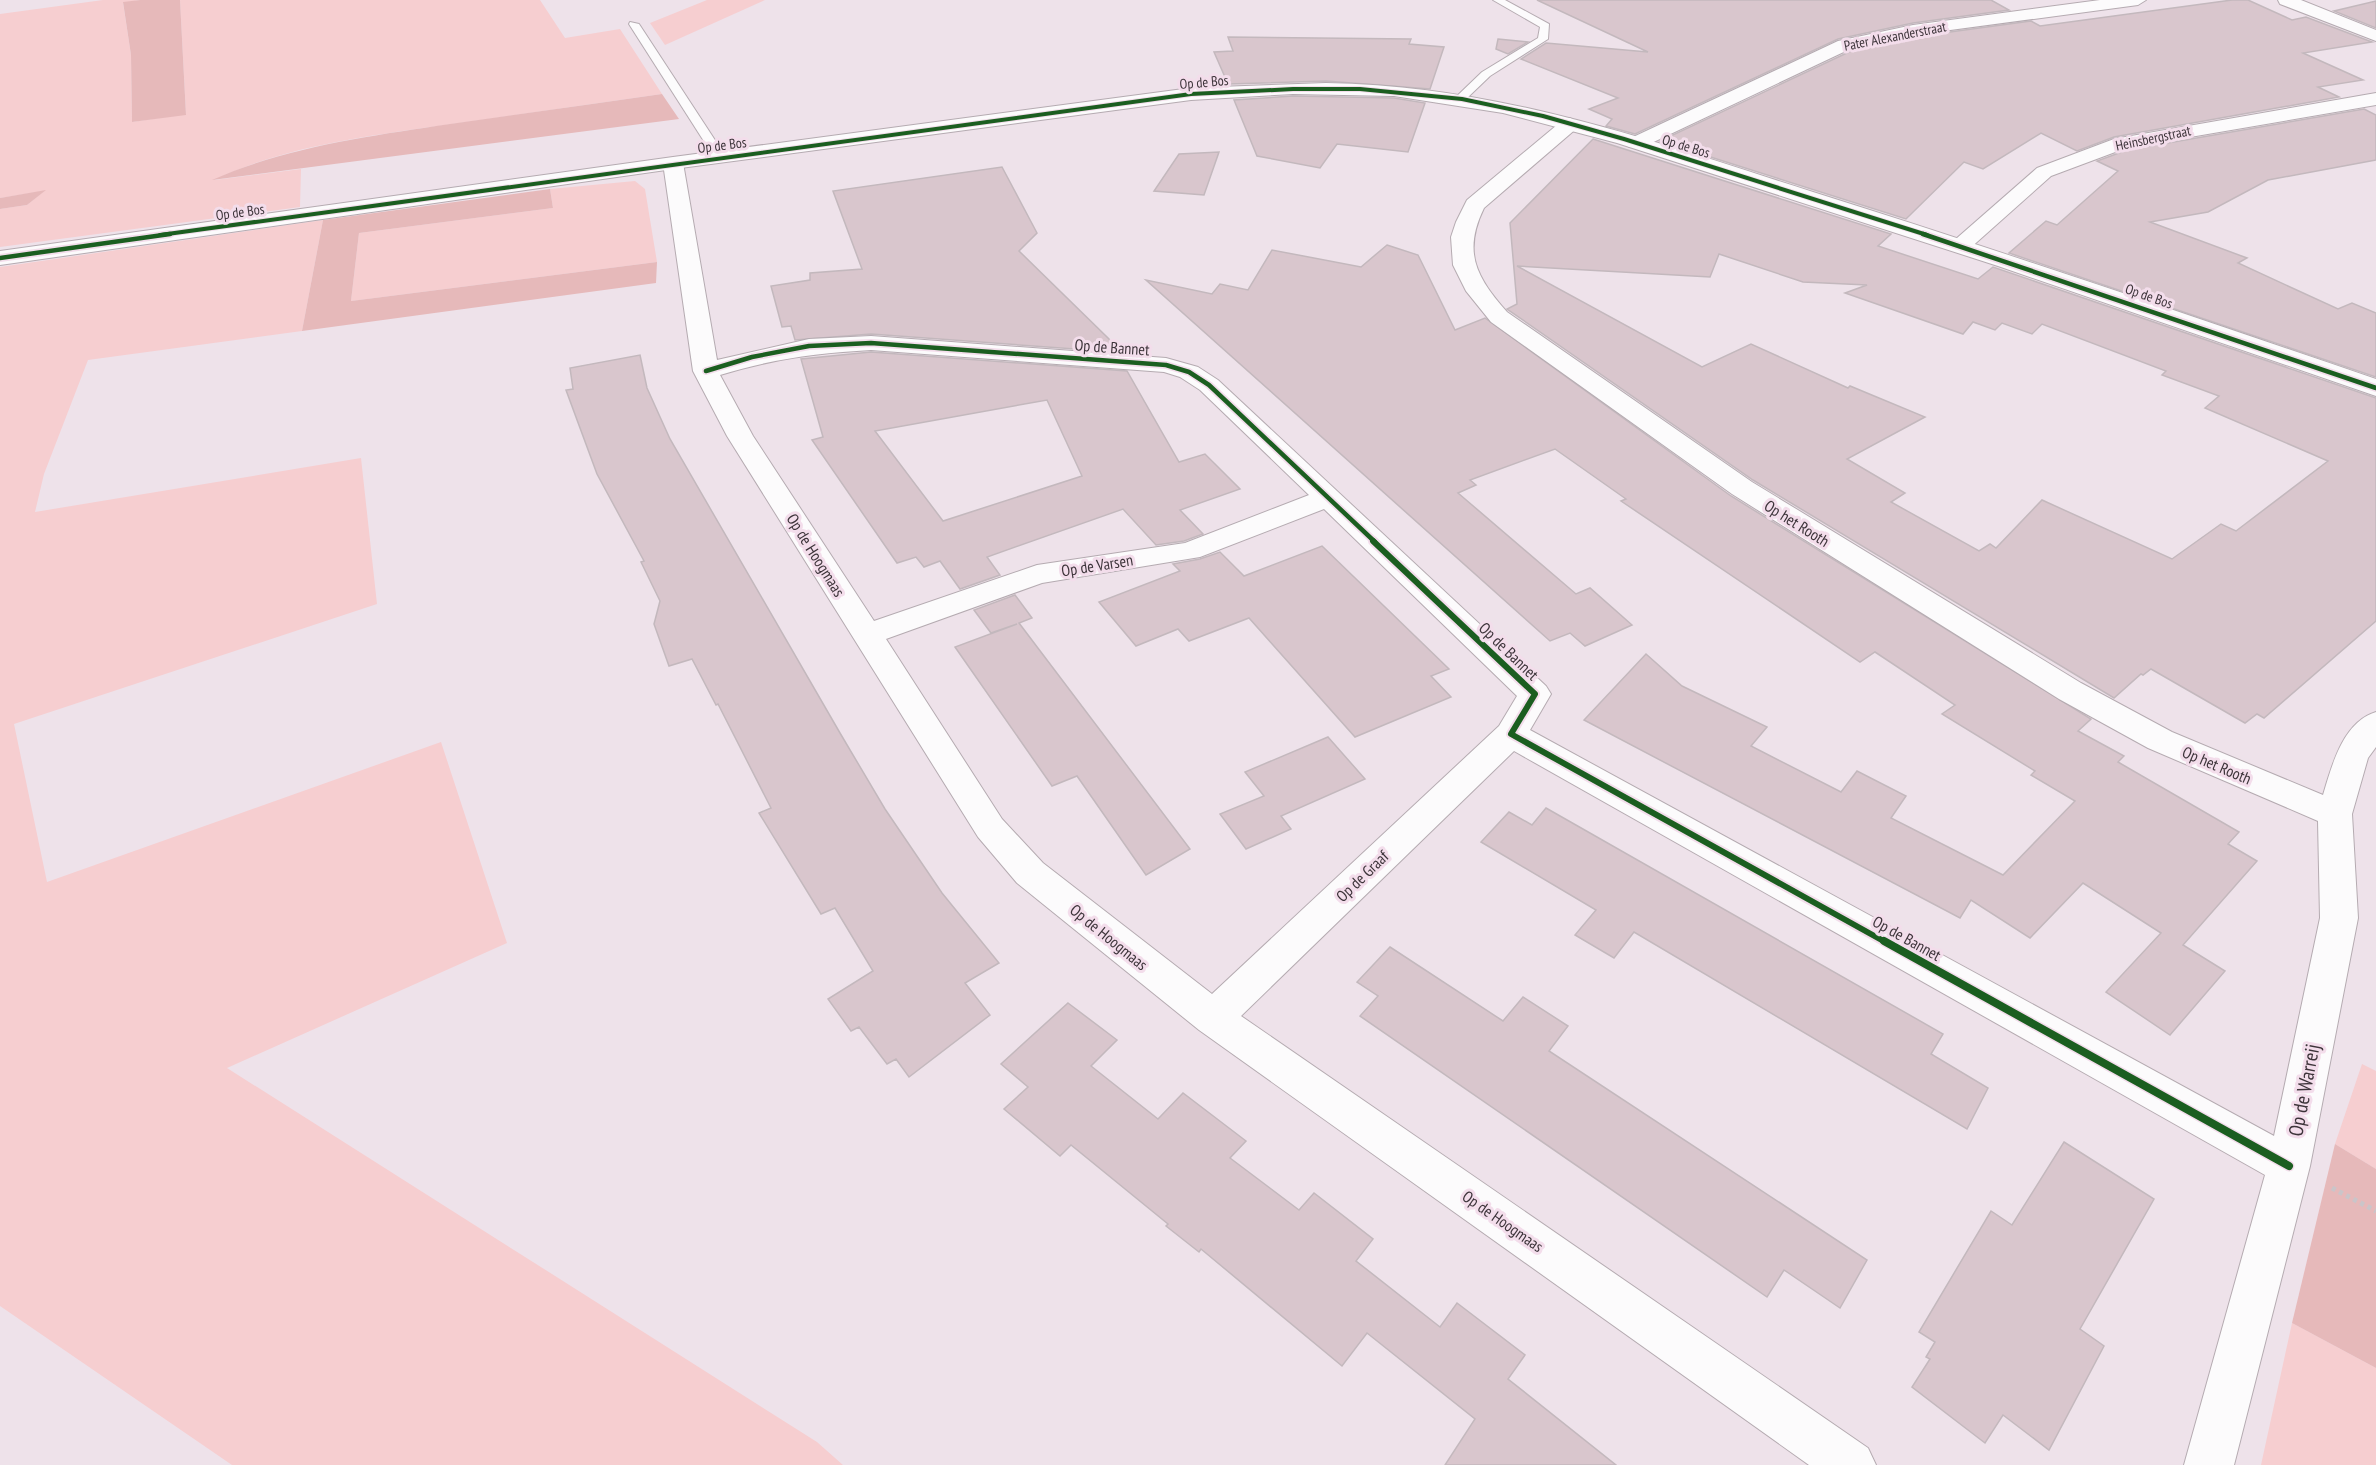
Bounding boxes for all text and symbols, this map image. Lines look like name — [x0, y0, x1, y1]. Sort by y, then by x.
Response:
street label: Pater Alexanderstraat — [1842, 17, 1948, 55]
street label: Op de Bos — [1179, 71, 1229, 93]
street label: Heinsbergstraat — [2114, 121, 2192, 155]
street label: Op de Bos — [1660, 130, 1712, 162]
street label: Op de Bos — [697, 133, 748, 157]
street label: Op de Bos — [215, 200, 266, 224]
street label: Op de Bos — [2123, 280, 2175, 313]
street label: Op de Bannet — [1074, 334, 1151, 360]
street label: Op het Rooth — [1761, 495, 1833, 551]
street label: Op de Hoogmaas — [783, 510, 849, 600]
street label: Op de Varsen — [1060, 549, 1134, 581]
street label: Op de Bannet — [1475, 618, 1543, 685]
street label: Op het Rooth — [2180, 742, 2254, 788]
street label: Op de Graaf — [1332, 846, 1393, 906]
street label: Op de Hoogmaas — [1066, 900, 1152, 974]
street label: Op de Bannet — [1869, 911, 1945, 965]
street label: Op de Warreij — [2282, 1042, 2326, 1138]
street label: Op de Hoogmaas — [1459, 1186, 1547, 1256]

